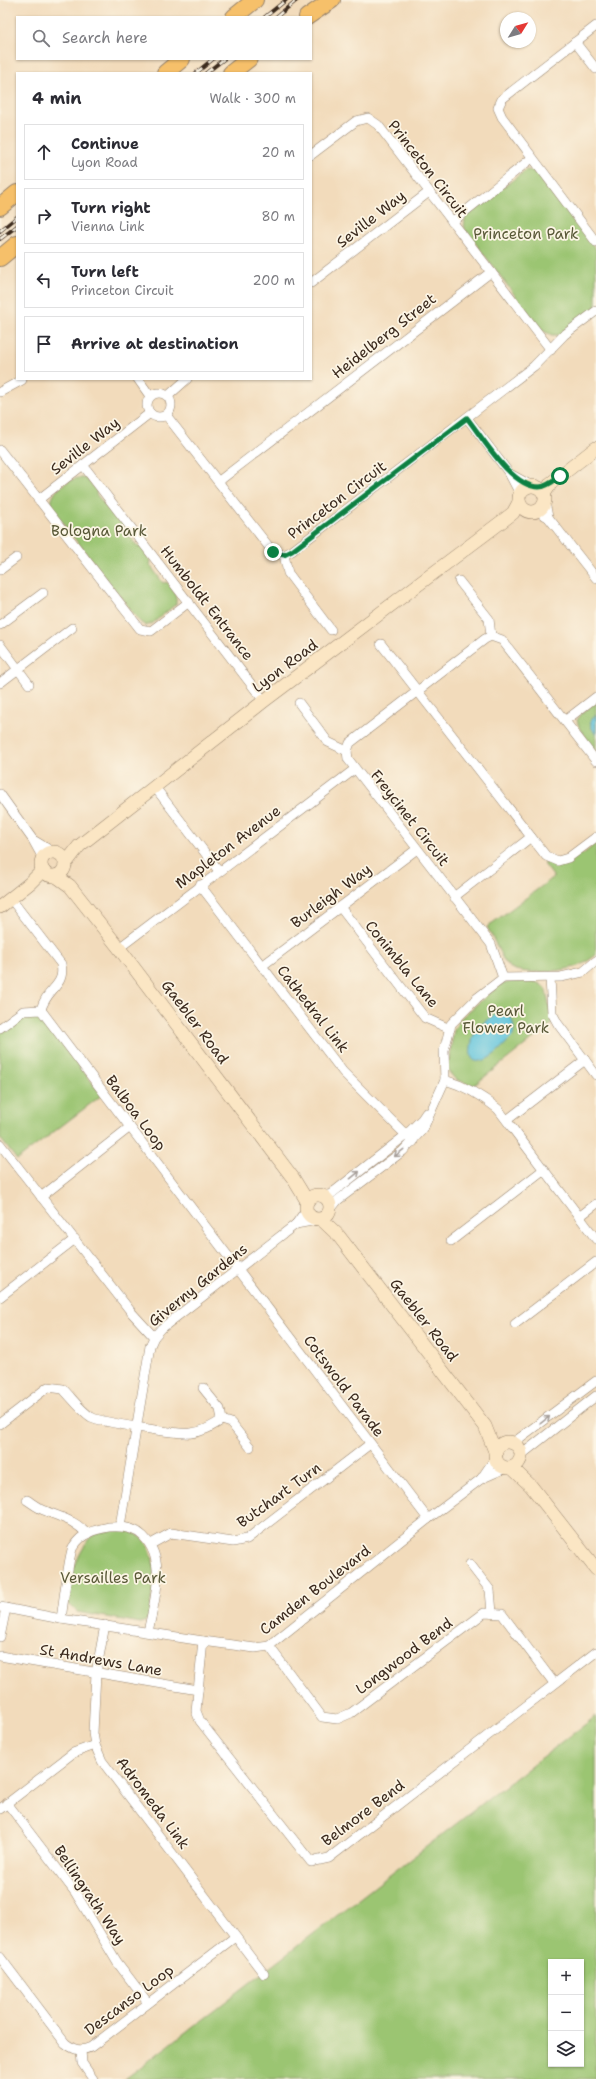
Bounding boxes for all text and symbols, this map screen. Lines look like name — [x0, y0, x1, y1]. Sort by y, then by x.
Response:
north arrow — [500, 12, 536, 48]
search box — [16, 16, 312, 60]
icon: search — [30, 27, 52, 49]
text: Search here — [62, 28, 148, 48]
text: 4 min — [32, 87, 82, 109]
text: Walk · 300 m — [209, 90, 296, 107]
street label: Princeton Circuit — [384, 116, 472, 222]
text: Continue — [71, 134, 139, 154]
icon: ahead — [33, 141, 55, 163]
text: 20 m — [262, 144, 295, 161]
text: Lyon Road — [71, 154, 138, 171]
street label: Seville Way — [332, 186, 410, 252]
text: Turn right — [71, 198, 151, 218]
icon: right — [33, 205, 55, 227]
text: 80 m — [261, 208, 295, 225]
text: Vienna Link — [71, 218, 145, 235]
park label: Princeton Park — [473, 224, 579, 244]
text: Turn left — [71, 262, 139, 282]
icon: left — [33, 269, 55, 291]
text: 200 m — [253, 272, 295, 289]
text: Princeton Circuit — [71, 282, 174, 299]
street label: Heidelberg Street — [328, 289, 440, 383]
icon: arrive — [33, 333, 55, 355]
text: Arrive at destination — [71, 334, 239, 354]
street label: Seville Way — [46, 413, 124, 479]
street label: Princeton Circuit — [284, 456, 390, 544]
route start — [551, 467, 569, 485]
park label: Bologna Park — [51, 521, 147, 541]
street label: Humboldt Entrance — [156, 541, 258, 665]
route end — [264, 543, 282, 561]
street label: Lyon Road — [248, 635, 322, 697]
street label: Freycinet Circuit — [366, 766, 454, 870]
street label: Mapleton Avenue — [171, 801, 285, 893]
street label: Burleigh Way — [287, 859, 375, 933]
street label: Conimbla Lane — [361, 916, 443, 1012]
street label: Cathedral Link — [272, 961, 354, 1057]
street label: Gaebler Road — [157, 976, 233, 1068]
park label: Pearl Flower Park — [463, 1001, 549, 1038]
street label: Balboa Loop — [101, 1071, 171, 1155]
one-way arrow — [394, 1149, 405, 1158]
one-way arrow — [350, 1171, 360, 1180]
street label: Giverny Gardens — [144, 1239, 252, 1331]
street label: Gaebler Road — [385, 1274, 463, 1366]
street label: Cotswold Parade — [299, 1331, 389, 1441]
one-way arrow — [539, 1416, 550, 1425]
street label: Butchart Turn — [233, 1458, 325, 1532]
street label: Camden Boulevard — [256, 1540, 375, 1640]
park label: Versailles Park — [60, 1568, 166, 1588]
street label: Longwood Bend — [351, 1613, 457, 1699]
street label: St Andrews Lane — [38, 1639, 164, 1681]
street label: Adromeda Link — [112, 1753, 194, 1853]
street label: Belmore Bend — [317, 1775, 409, 1851]
street label: Bellingrath Way — [49, 1841, 131, 1949]
map controls — [548, 1959, 584, 2067]
button: + — [548, 1959, 584, 1995]
street label: Descanso Loop — [80, 1960, 178, 2040]
button: − — [548, 1995, 584, 2031]
button: layers — [548, 2031, 584, 2067]

